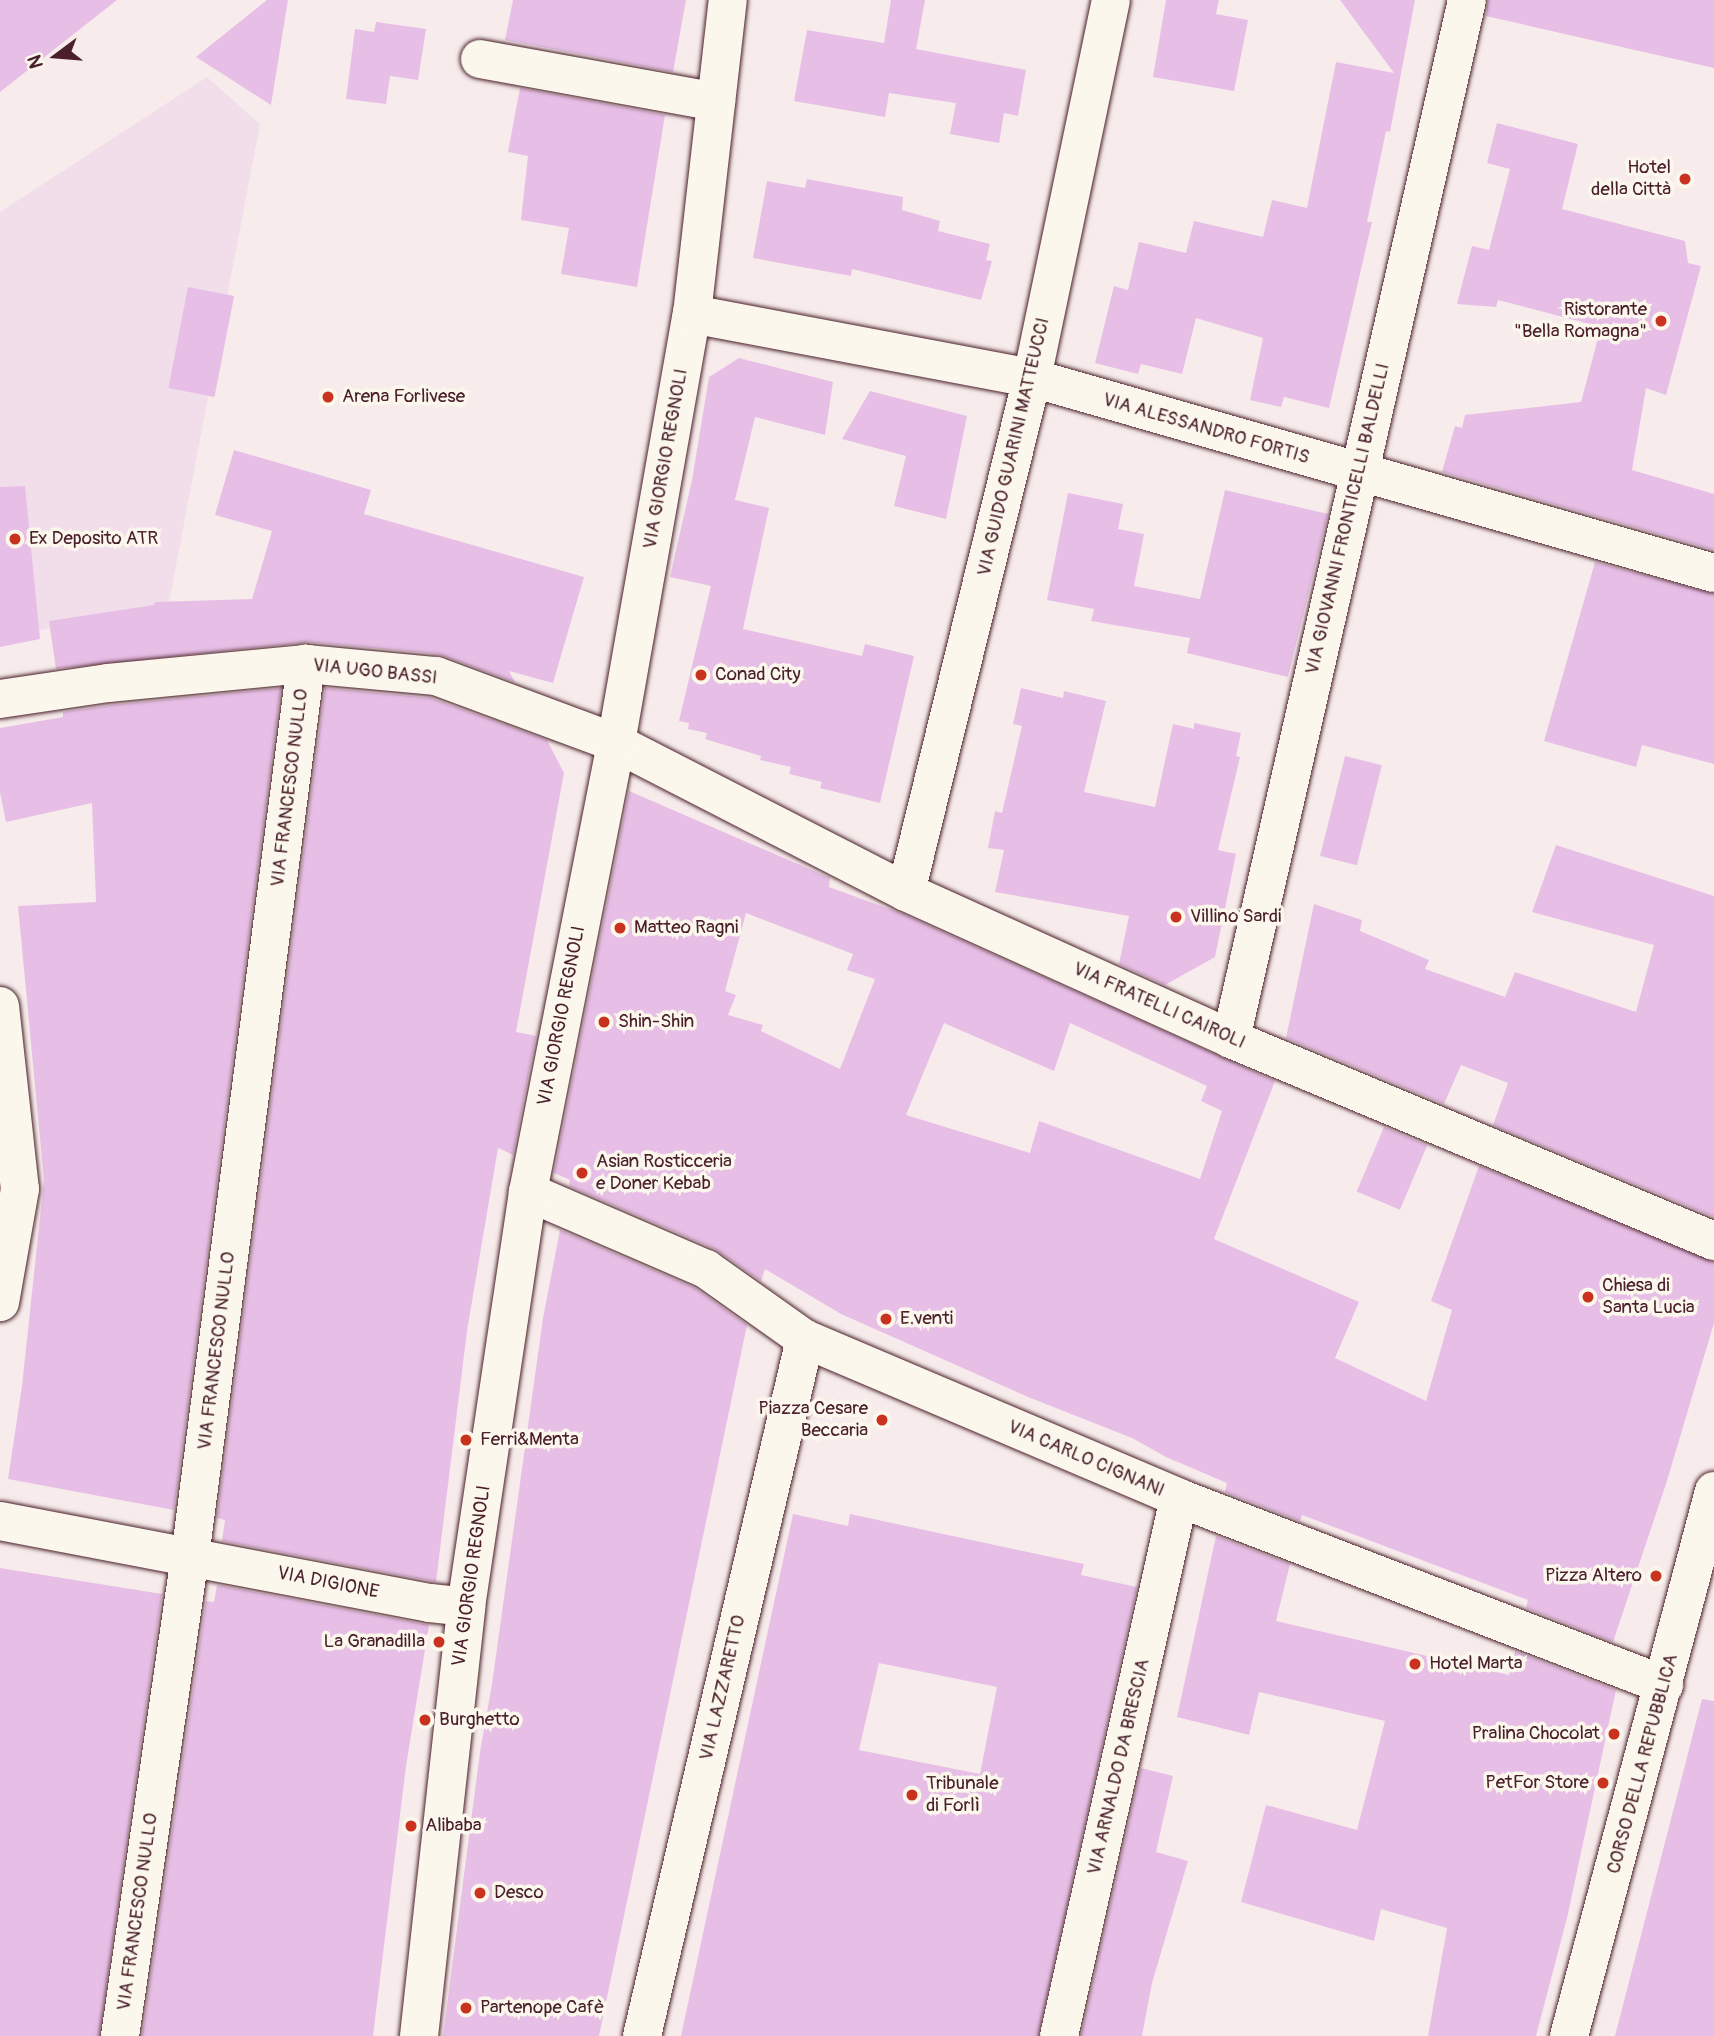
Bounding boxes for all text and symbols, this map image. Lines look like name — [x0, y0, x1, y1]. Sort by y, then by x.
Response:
north arrow — [21, 21, 91, 91]
text: N — [23, 52, 49, 71]
place label: Hotel della Città — [1591, 157, 1671, 201]
marker: Hotel della Città — [1677, 171, 1693, 187]
place label: Ristorante "Bella Romagna" — [1514, 299, 1647, 343]
marker: Ristorante "Bella Romagna" — [1653, 313, 1669, 329]
street label: VIA GUIDO GUARINI MATTEUCCI — [973, 315, 1055, 579]
street label: VIA GIOVANNI FRONTICELLI BALDELLI — [1301, 361, 1395, 677]
street label: VIA GIORGIO REGNOLI — [639, 367, 693, 551]
place label: Arena Forlivese — [342, 386, 465, 408]
marker: Arena Forlivese — [320, 389, 336, 405]
street label: VIA ALESSANDRO FORTIS — [1100, 389, 1312, 469]
place label: Ex Deposito ATR — [29, 528, 158, 550]
marker: Ex Deposito ATR — [7, 531, 23, 547]
street label: VIA UGO BASSI — [312, 654, 438, 690]
place label: Conad City — [715, 664, 801, 686]
marker: Conad City — [693, 667, 709, 683]
street label: VIA FRANCESCO NULLO — [267, 688, 313, 888]
place label: Villino Sardi — [1190, 906, 1281, 928]
marker: Villino Sardi — [1168, 909, 1184, 925]
place label: Matteo Ragni — [634, 917, 738, 939]
marker: Matteo Ragni — [612, 920, 628, 936]
street label: VIA GIORGIO REGNOLI — [533, 924, 591, 1108]
street label: VIA FRATELLI CAIROLI — [1069, 958, 1249, 1054]
place label: Shin-Shin — [618, 1011, 694, 1033]
marker: Shin-Shin — [596, 1014, 612, 1030]
place label: Asian Rosticceria e Doner Kebab — [596, 1151, 732, 1195]
marker: Asian Rosticceria e Doner Kebab — [574, 1165, 590, 1181]
street label: VIA FRANCESCO NULLO — [194, 1251, 240, 1451]
place label: Chiesa di Santa Lucia — [1602, 1275, 1695, 1319]
marker: Chiesa di Santa Lucia — [1580, 1289, 1596, 1305]
place label: E.venti — [900, 1308, 953, 1330]
marker: E.venti — [878, 1311, 894, 1327]
place label: Piazza Cesare Beccaria — [758, 1398, 868, 1442]
marker: Piazza Cesare Beccaria — [874, 1412, 890, 1428]
street label: VIA CARLO CIGNANI — [1004, 1416, 1168, 1502]
place label: Ferri&Menta — [480, 1429, 579, 1451]
marker: Ferri&Menta — [458, 1432, 474, 1448]
street label: VIA GIORGIO REGNOLI — [448, 1484, 496, 1668]
street label: VIA DIGIONE — [275, 1562, 381, 1604]
place label: Pizza Altero — [1545, 1565, 1642, 1587]
marker: Pizza Altero — [1648, 1568, 1664, 1584]
street label: VIA LAZZARETTO — [695, 1613, 751, 1763]
place label: La Granadilla — [324, 1631, 425, 1653]
marker: La Granadilla — [431, 1634, 447, 1650]
street label: CORSO DELLA REPUBBLICA — [1603, 1652, 1683, 1876]
place label: Hotel Marta — [1429, 1653, 1523, 1675]
marker: Hotel Marta — [1407, 1656, 1423, 1672]
street label: VIA ARNALDO DA BRESCIA — [1083, 1657, 1155, 1877]
place label: Burghetto — [439, 1709, 520, 1731]
marker: Burghetto — [417, 1712, 433, 1728]
place label: Pralina Chocolat — [1472, 1723, 1600, 1745]
marker: Pralina Chocolat — [1606, 1726, 1622, 1742]
place label: PetFor Store — [1485, 1772, 1589, 1794]
place label: Tribunale di Forlì — [926, 1773, 999, 1817]
marker: PetFor Store — [1595, 1775, 1611, 1791]
marker: Tribunale di Forlì — [904, 1787, 920, 1803]
street label: VIA FRANCESCO NULLO — [113, 1812, 163, 2012]
place label: Alibaba — [425, 1815, 482, 1837]
marker: Alibaba — [403, 1818, 419, 1834]
place label: Desco — [494, 1882, 544, 1904]
marker: Desco — [472, 1885, 488, 1901]
place label: Partenope Cafè — [480, 1997, 604, 2019]
marker: Partenope Cafè — [458, 2000, 474, 2016]

